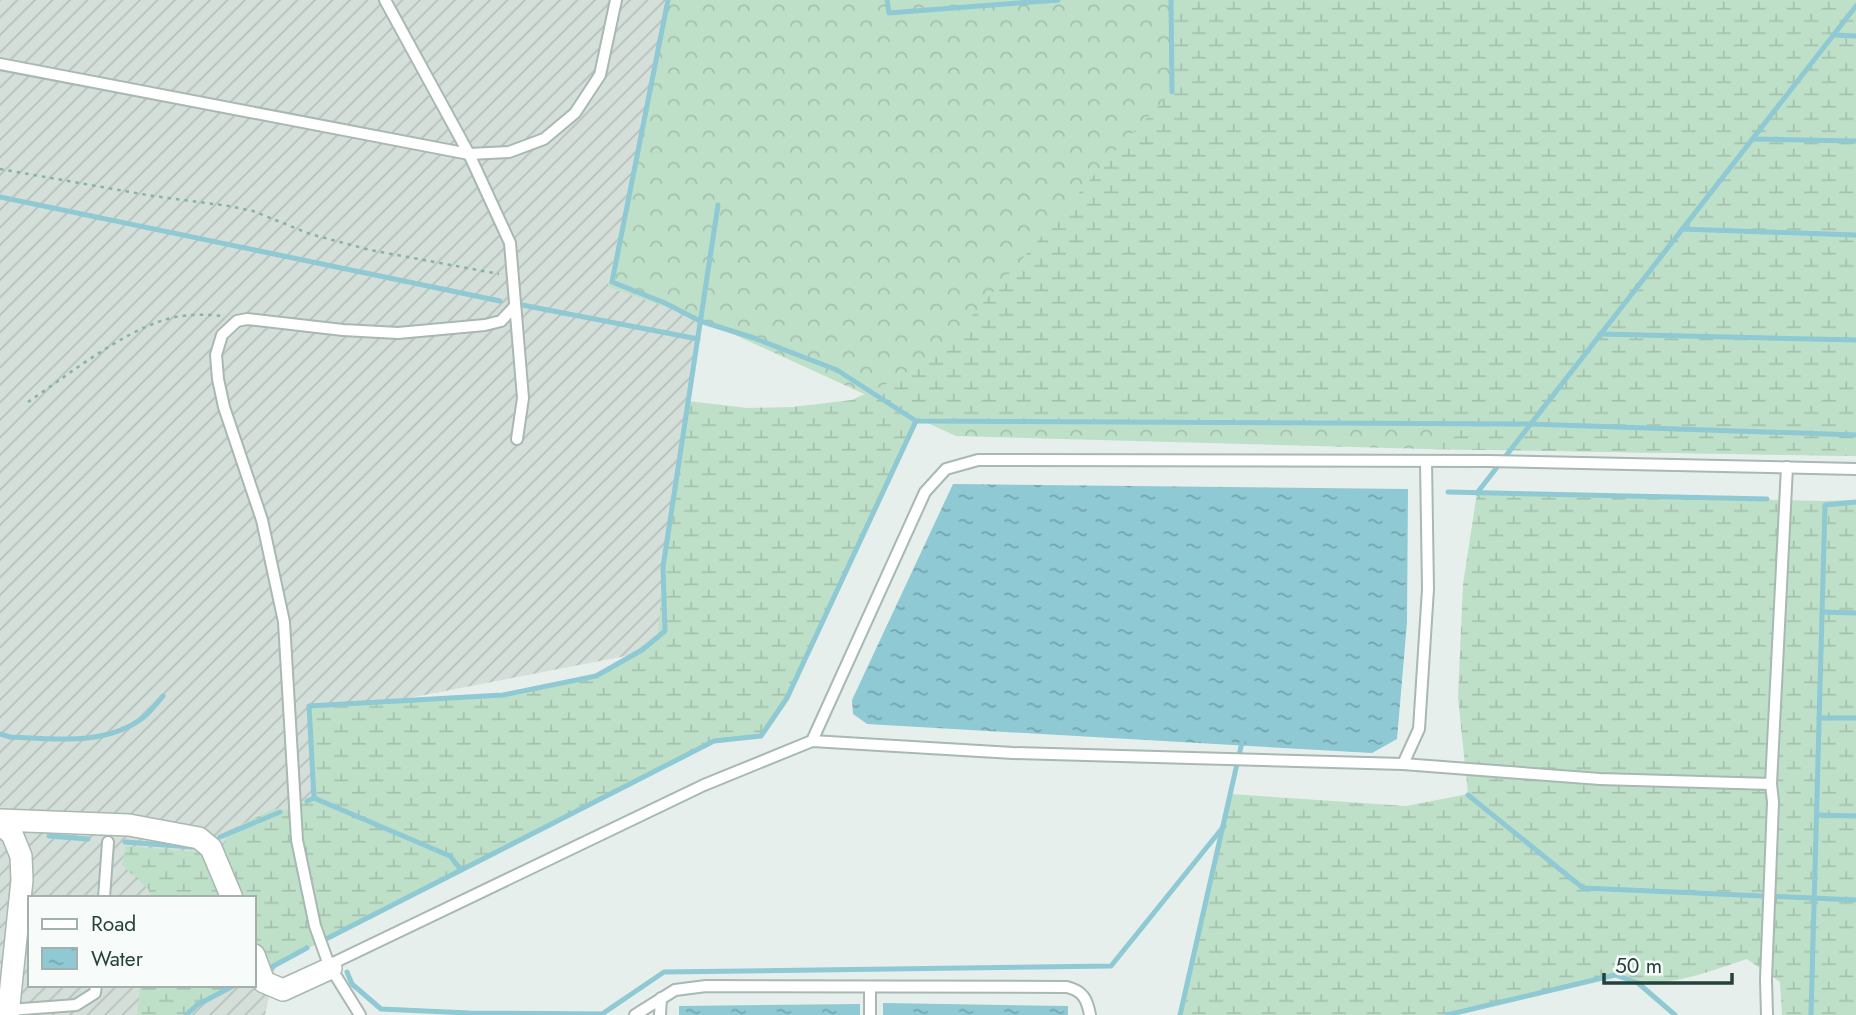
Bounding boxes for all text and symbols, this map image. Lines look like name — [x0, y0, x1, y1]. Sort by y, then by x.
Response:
legend — [28, 896, 256, 987]
text: Road — [91, 909, 136, 939]
scale bar — [1604, 942, 1732, 986]
text: Water — [91, 944, 144, 974]
text: 50 m — [1615, 951, 1662, 981]

